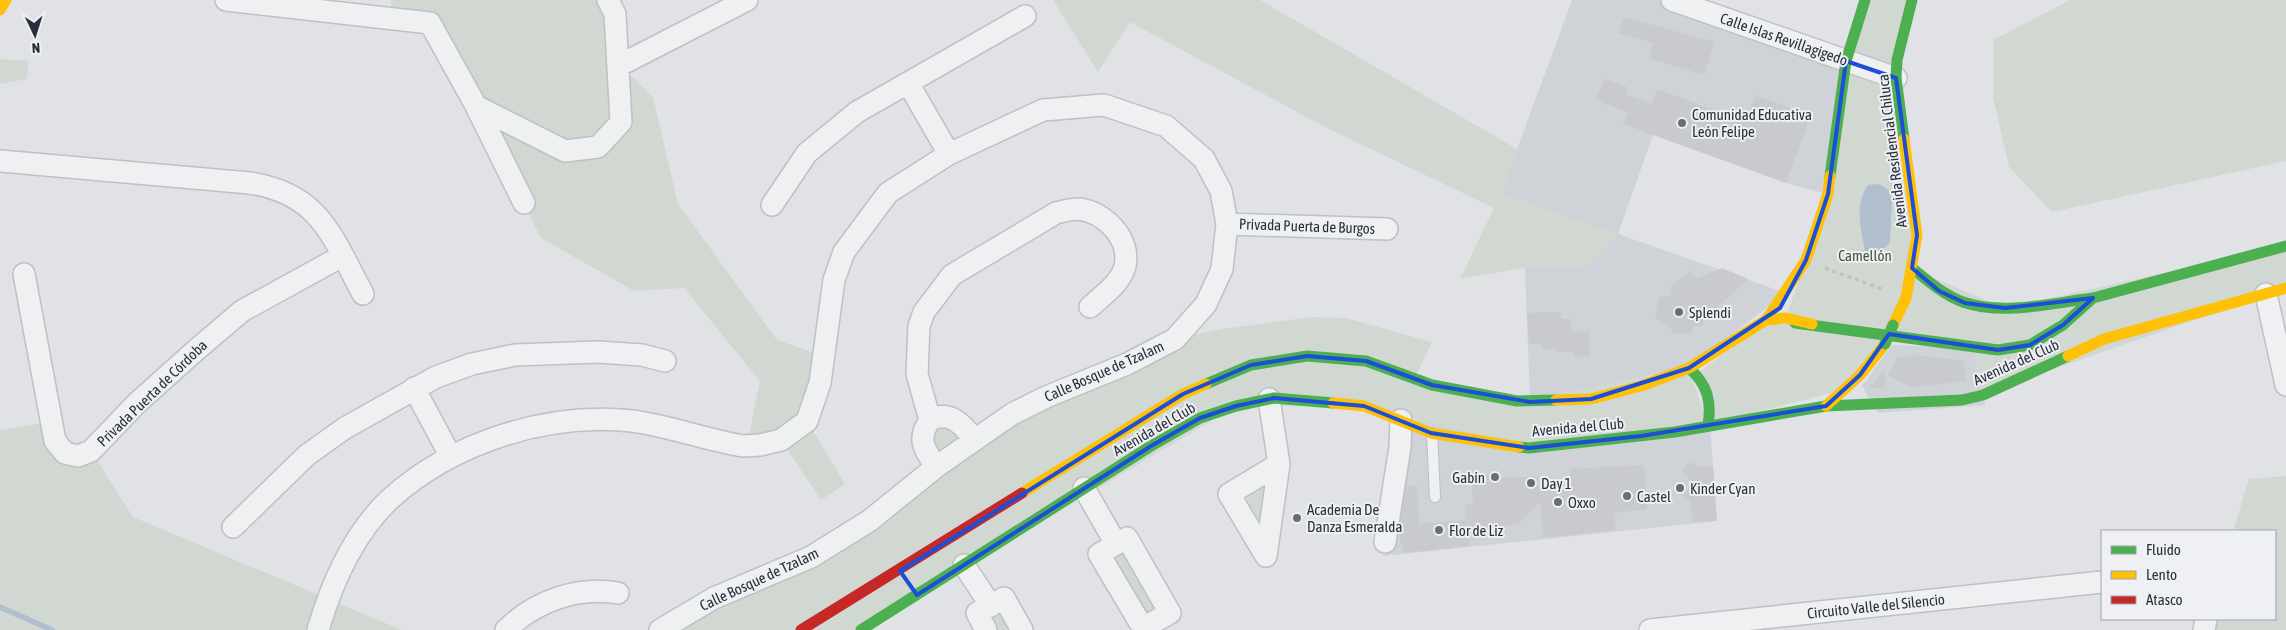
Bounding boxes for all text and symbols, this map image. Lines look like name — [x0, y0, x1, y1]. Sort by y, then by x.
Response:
street label: Calle Islas Revillagigedo — [1718, 9, 1850, 69]
north arrow — [10, 10, 60, 60]
text: N — [31, 40, 41, 56]
street label: Avenida Residencial Chiluca — [1874, 73, 1910, 229]
place label: Comunidad Educativa León Felipe — [1692, 106, 1812, 140]
marker: Comunidad Educativa León Felipe — [1676, 117, 1688, 129]
street label: Privada Puerta de Burgos — [1239, 215, 1375, 237]
park label: Camellón — [1838, 247, 1892, 264]
place label: Splendi — [1689, 304, 1731, 321]
marker: Splendi — [1673, 306, 1685, 318]
street label: Privada Puerta de Córdoba — [94, 336, 210, 450]
street label: Avenida del Club — [1970, 336, 2062, 388]
street label: Calle Bosque de Tzalam — [1042, 337, 1166, 405]
street label: Avenida del Club — [1110, 399, 1198, 459]
street label: Avenida del Club — [1531, 415, 1625, 439]
place label: Gabín — [1452, 469, 1485, 486]
marker: Gabín — [1489, 471, 1501, 483]
place label: Day 1 — [1541, 475, 1572, 492]
marker: Day 1 — [1525, 477, 1537, 489]
place label: Kinder Cyan — [1690, 480, 1756, 497]
marker: Kinder Cyan — [1674, 482, 1686, 494]
place label: Castel — [1637, 488, 1671, 505]
marker: Castel — [1621, 490, 1633, 502]
place label: Oxxo — [1568, 494, 1596, 511]
marker: Oxxo — [1552, 496, 1564, 508]
place label: Academia De Danza Esmeralda — [1307, 501, 1402, 535]
marker: Academia De Danza Esmeralda — [1291, 512, 1303, 524]
place label: Flor de Liz — [1449, 522, 1504, 539]
marker: Flor de Liz — [1433, 524, 1445, 536]
legend — [2101, 530, 2276, 620]
text: Fluido — [2146, 541, 2181, 558]
street label: Calle Bosque de Tzalam — [697, 544, 821, 614]
text: Lento — [2146, 566, 2177, 583]
street label: Circuito Valle del Silencio — [1806, 590, 1946, 622]
text: Atasco — [2146, 591, 2183, 608]

